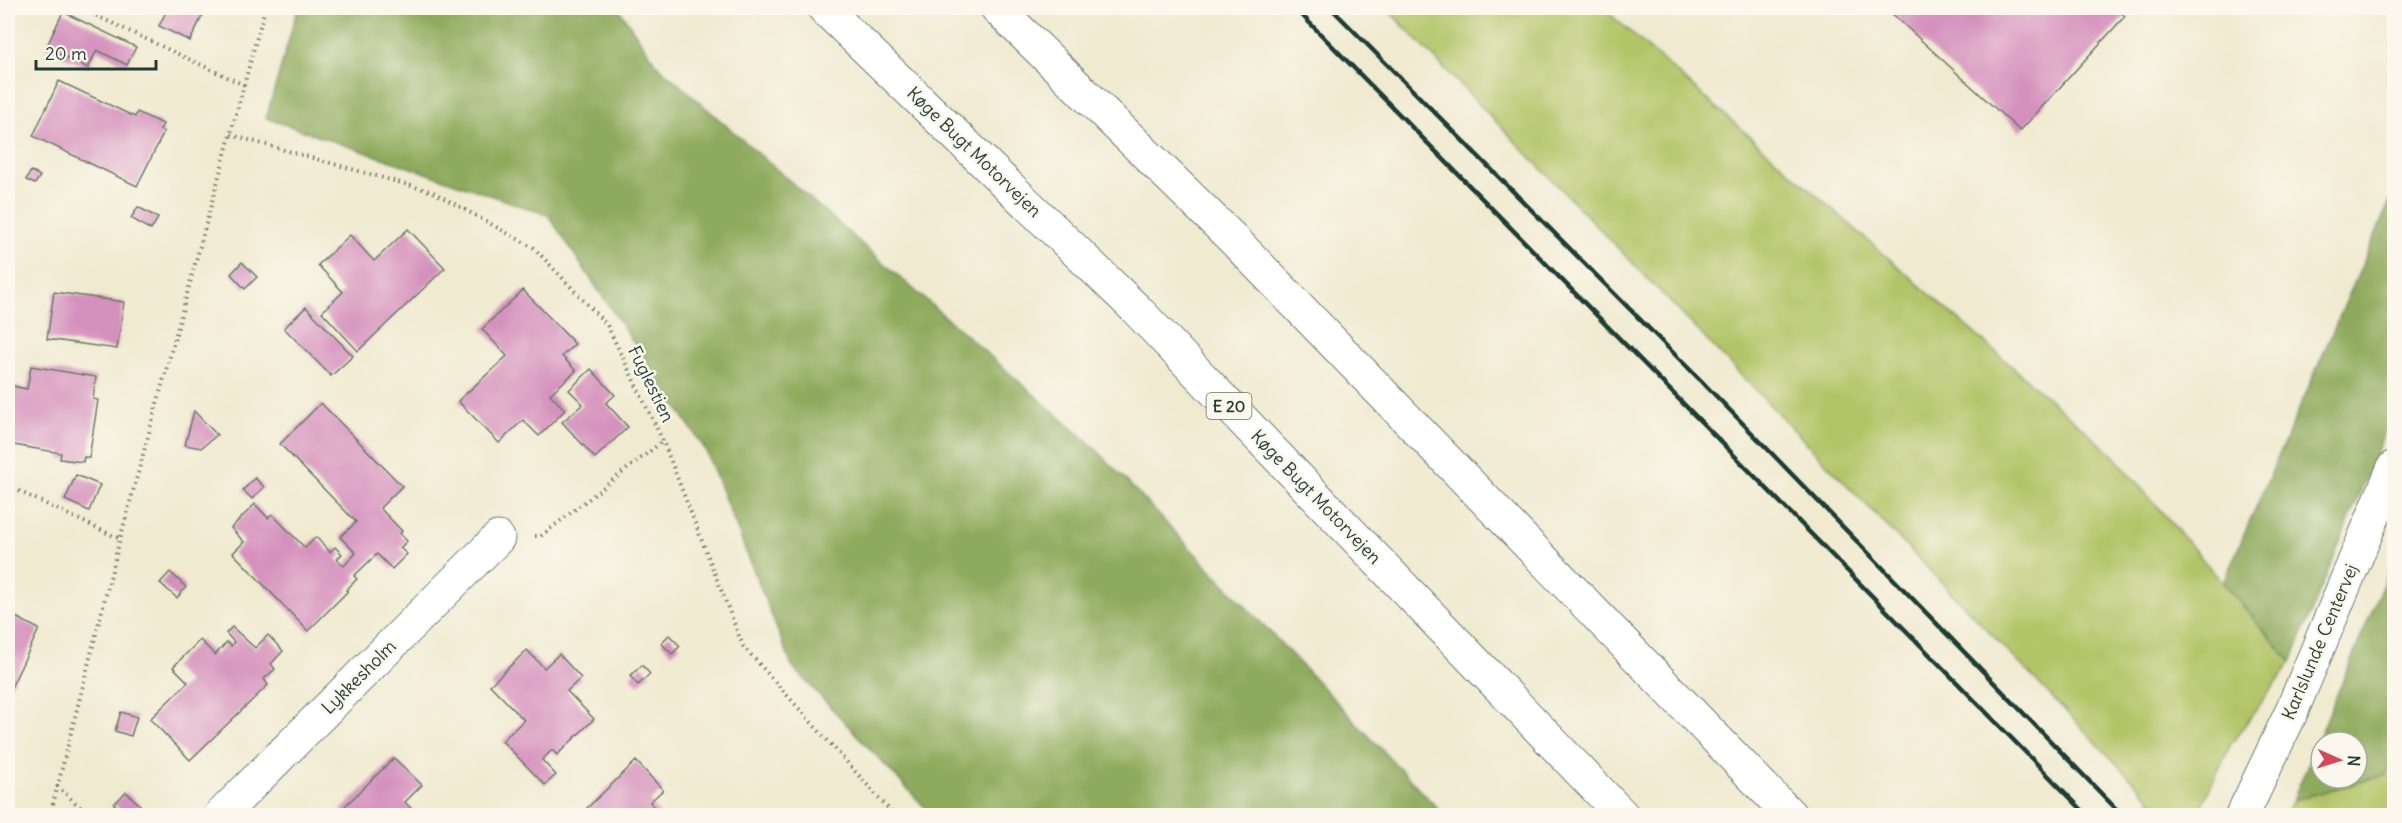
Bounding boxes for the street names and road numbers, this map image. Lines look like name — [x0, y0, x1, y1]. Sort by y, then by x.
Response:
street label: Køge Bugt Motorvejen — [902, 81, 1046, 222]
street label: Fuglestien — [623, 342, 680, 426]
road number: E 20 — [1206, 393, 1252, 419]
street label: Køge Bugt Motorvejen — [1246, 425, 1387, 569]
street label: Karlslunde Centervej — [2276, 560, 2363, 723]
street label: Lykkesholm — [316, 634, 401, 719]

